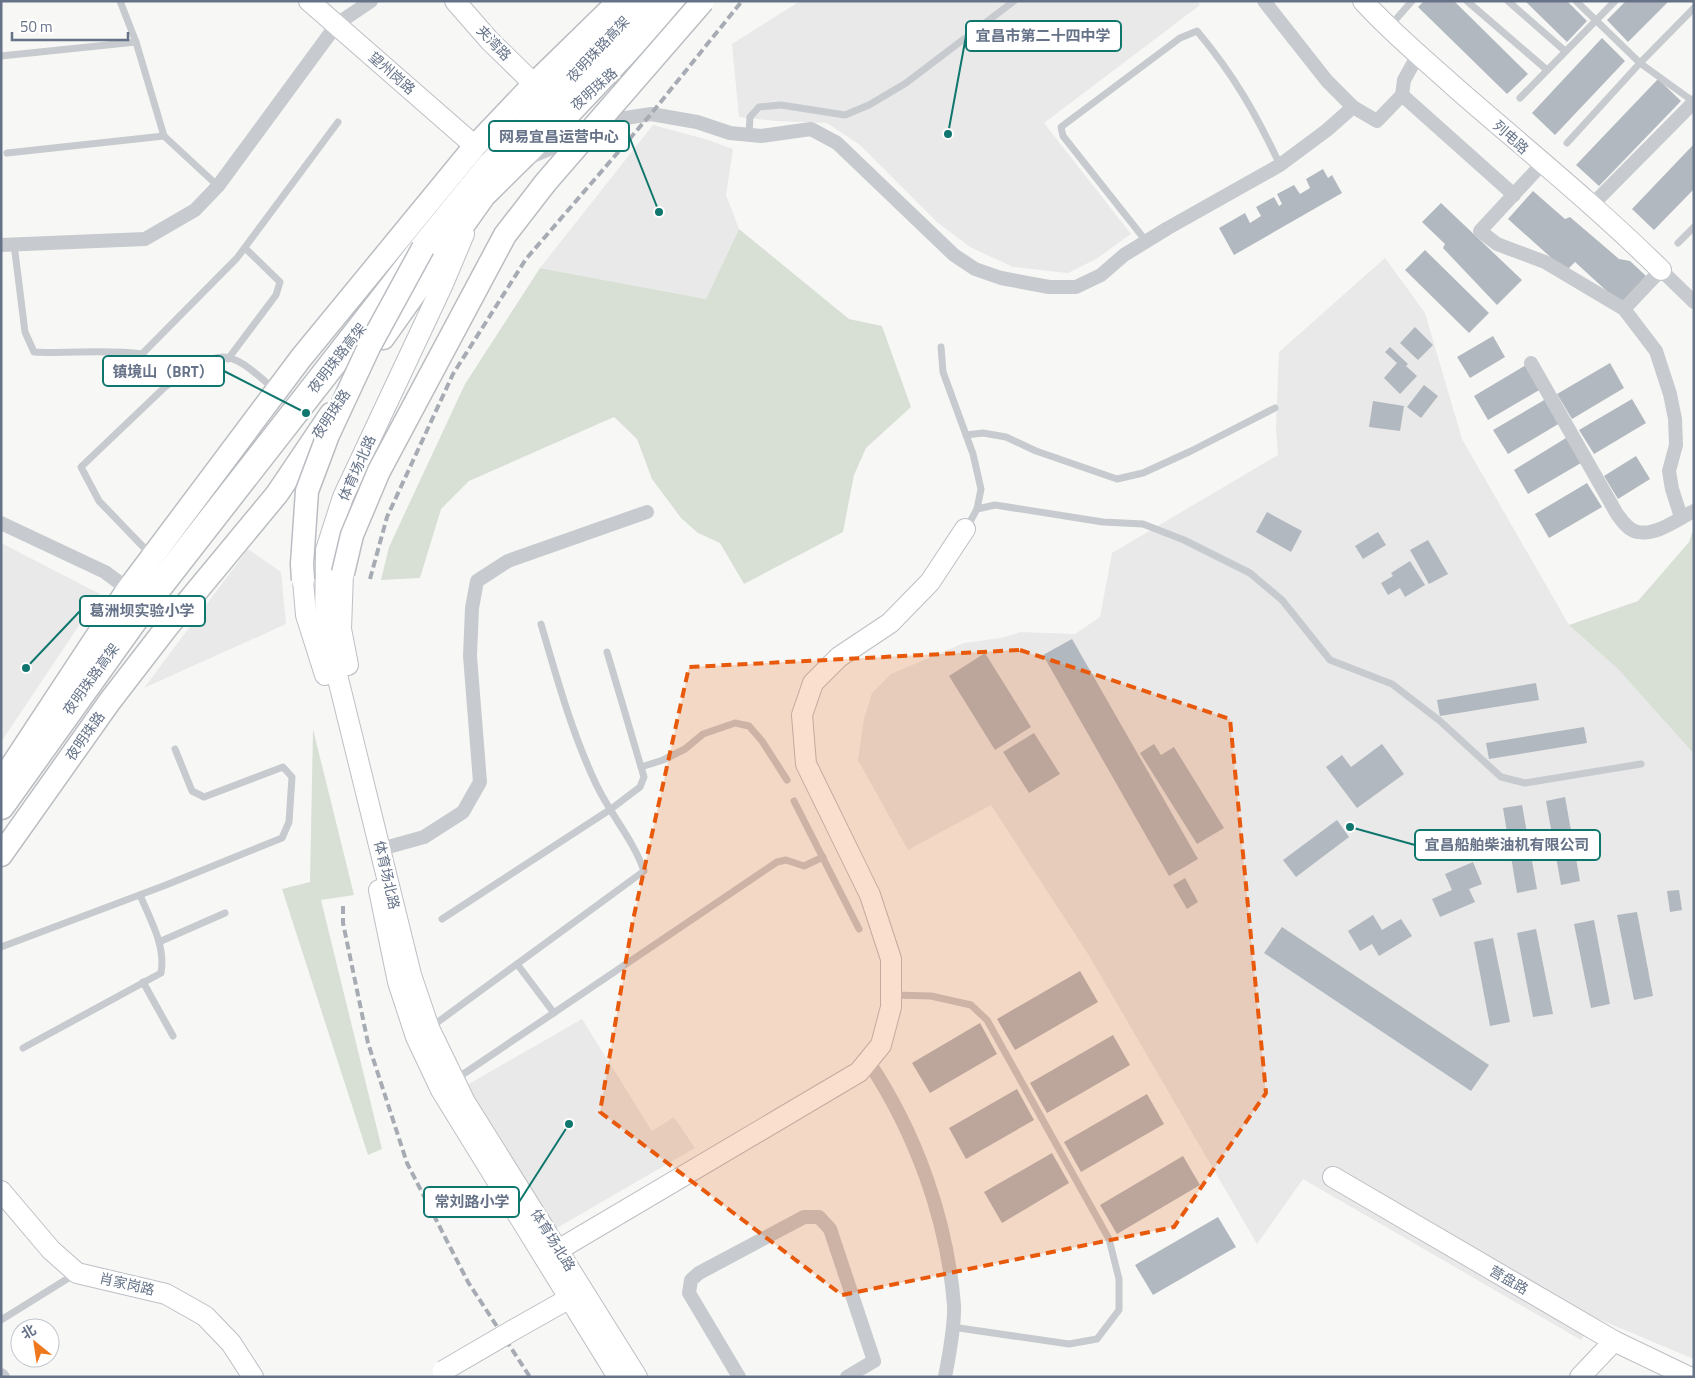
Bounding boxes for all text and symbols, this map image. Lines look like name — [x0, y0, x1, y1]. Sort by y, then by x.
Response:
scale bar — [12, 10, 129, 42]
street label: 夜明珠路高架 — [561, 11, 634, 87]
text: 50 m — [20, 15, 53, 38]
street label: 夹湾路 — [472, 20, 517, 65]
callout: 宜昌市第二十四中学 — [966, 21, 1121, 51]
text: 宜昌市第二十四中学 — [975, 24, 1111, 47]
street label: 望州岗路 — [364, 46, 420, 99]
street label: 夜明珠路 — [566, 62, 622, 115]
street label: 列电路 — [1489, 115, 1534, 158]
callout: 网易宜昌运营中心 — [489, 121, 629, 151]
text: 网易宜昌运营中心 — [499, 125, 619, 148]
street label: 夜明珠路高架 — [302, 318, 371, 397]
callout: 镇境山（BRT） — [103, 356, 224, 386]
text: 镇境山（BRT） — [112, 360, 214, 383]
street label: 夜明珠路 — [306, 385, 355, 443]
street label: 体育场北路 — [333, 432, 380, 504]
callout: 葛洲坝实验小学 — [80, 596, 205, 626]
text: 葛洲坝实验小学 — [89, 599, 195, 622]
street label: 夜明珠路高架 — [57, 639, 124, 719]
street label: 夜明珠路 — [60, 707, 109, 765]
callout: 宜昌船舶柴油机有限公司 — [1415, 830, 1600, 860]
text: 宜昌船舶柴油机有限公司 — [1424, 833, 1590, 856]
street label: 体育场北路 — [369, 838, 406, 911]
callout: 常刘路小学 — [424, 1187, 519, 1217]
text: 常刘路小学 — [434, 1190, 510, 1213]
street label: 体育场北路 — [526, 1204, 581, 1275]
street label: 营盘路 — [1486, 1260, 1533, 1299]
street label: 肖家岗路 — [97, 1267, 157, 1300]
north arrow — [10, 1318, 60, 1368]
text: 北 — [17, 1319, 40, 1344]

